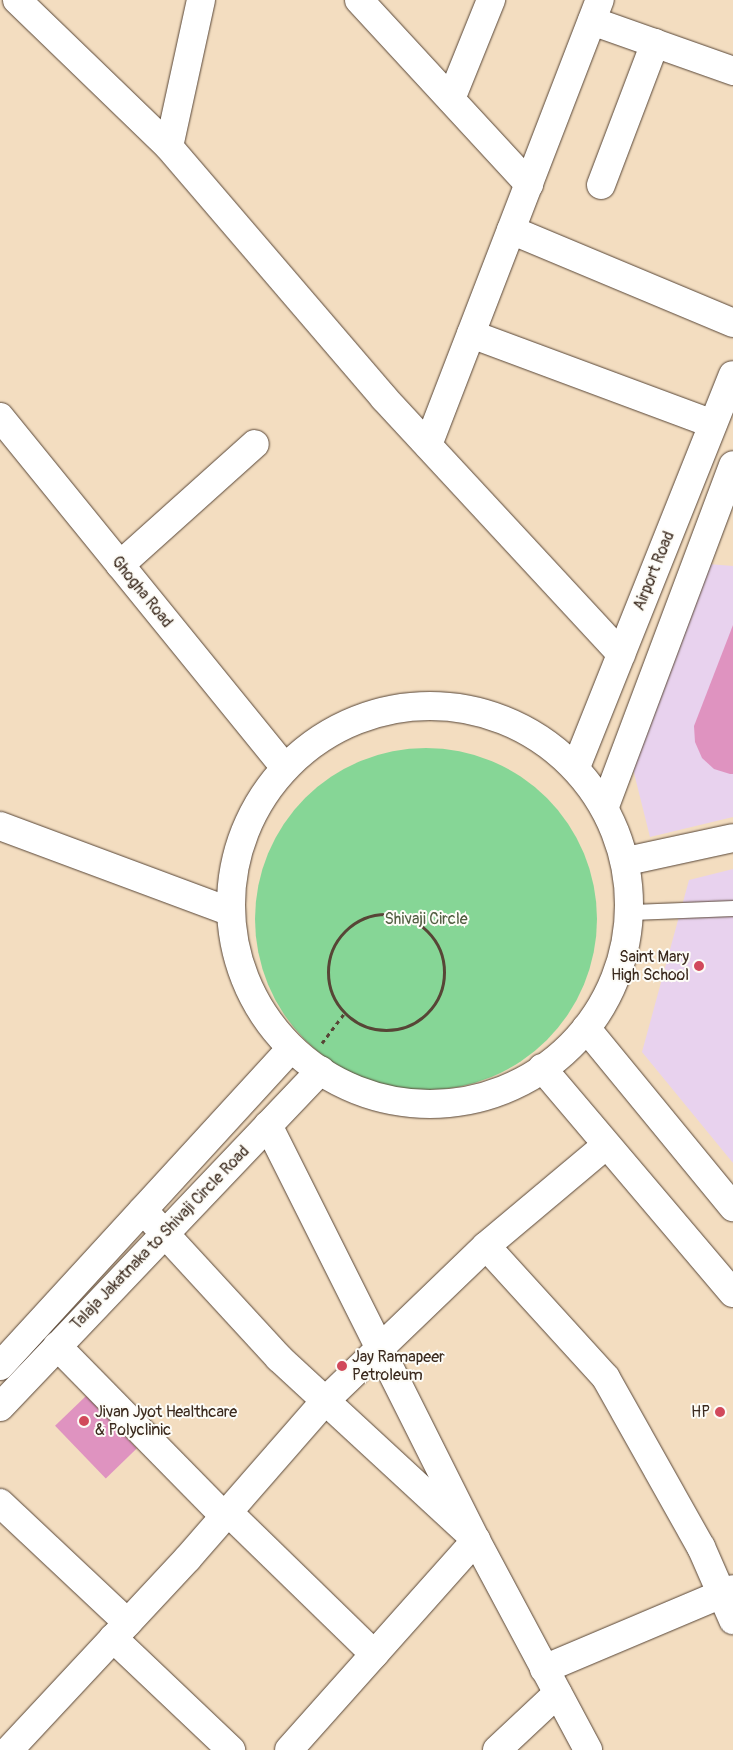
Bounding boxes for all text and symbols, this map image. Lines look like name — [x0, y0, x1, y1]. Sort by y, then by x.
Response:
street label: Airport Road — [629, 529, 679, 613]
street label: Ghogha Road — [107, 552, 177, 632]
park label: Shivaji Circle — [384, 909, 468, 929]
place label: Saint Mary High School — [611, 947, 689, 985]
marker: Saint Mary High School — [693, 960, 705, 972]
street label: Talaja Jakatnaka to Shivaji Circle Road — [67, 1142, 253, 1334]
place label: Jay Ramapeer Petroleum — [352, 1347, 445, 1385]
marker: Jay Ramapeer Petroleum — [336, 1360, 348, 1372]
place label: Jivan Jyot Healthcare & Polyclinic — [95, 1402, 237, 1440]
place label: HP — [691, 1402, 710, 1422]
marker: HP — [714, 1406, 726, 1418]
marker: Jivan Jyot Healthcare & Polyclinic — [77, 1414, 91, 1428]

